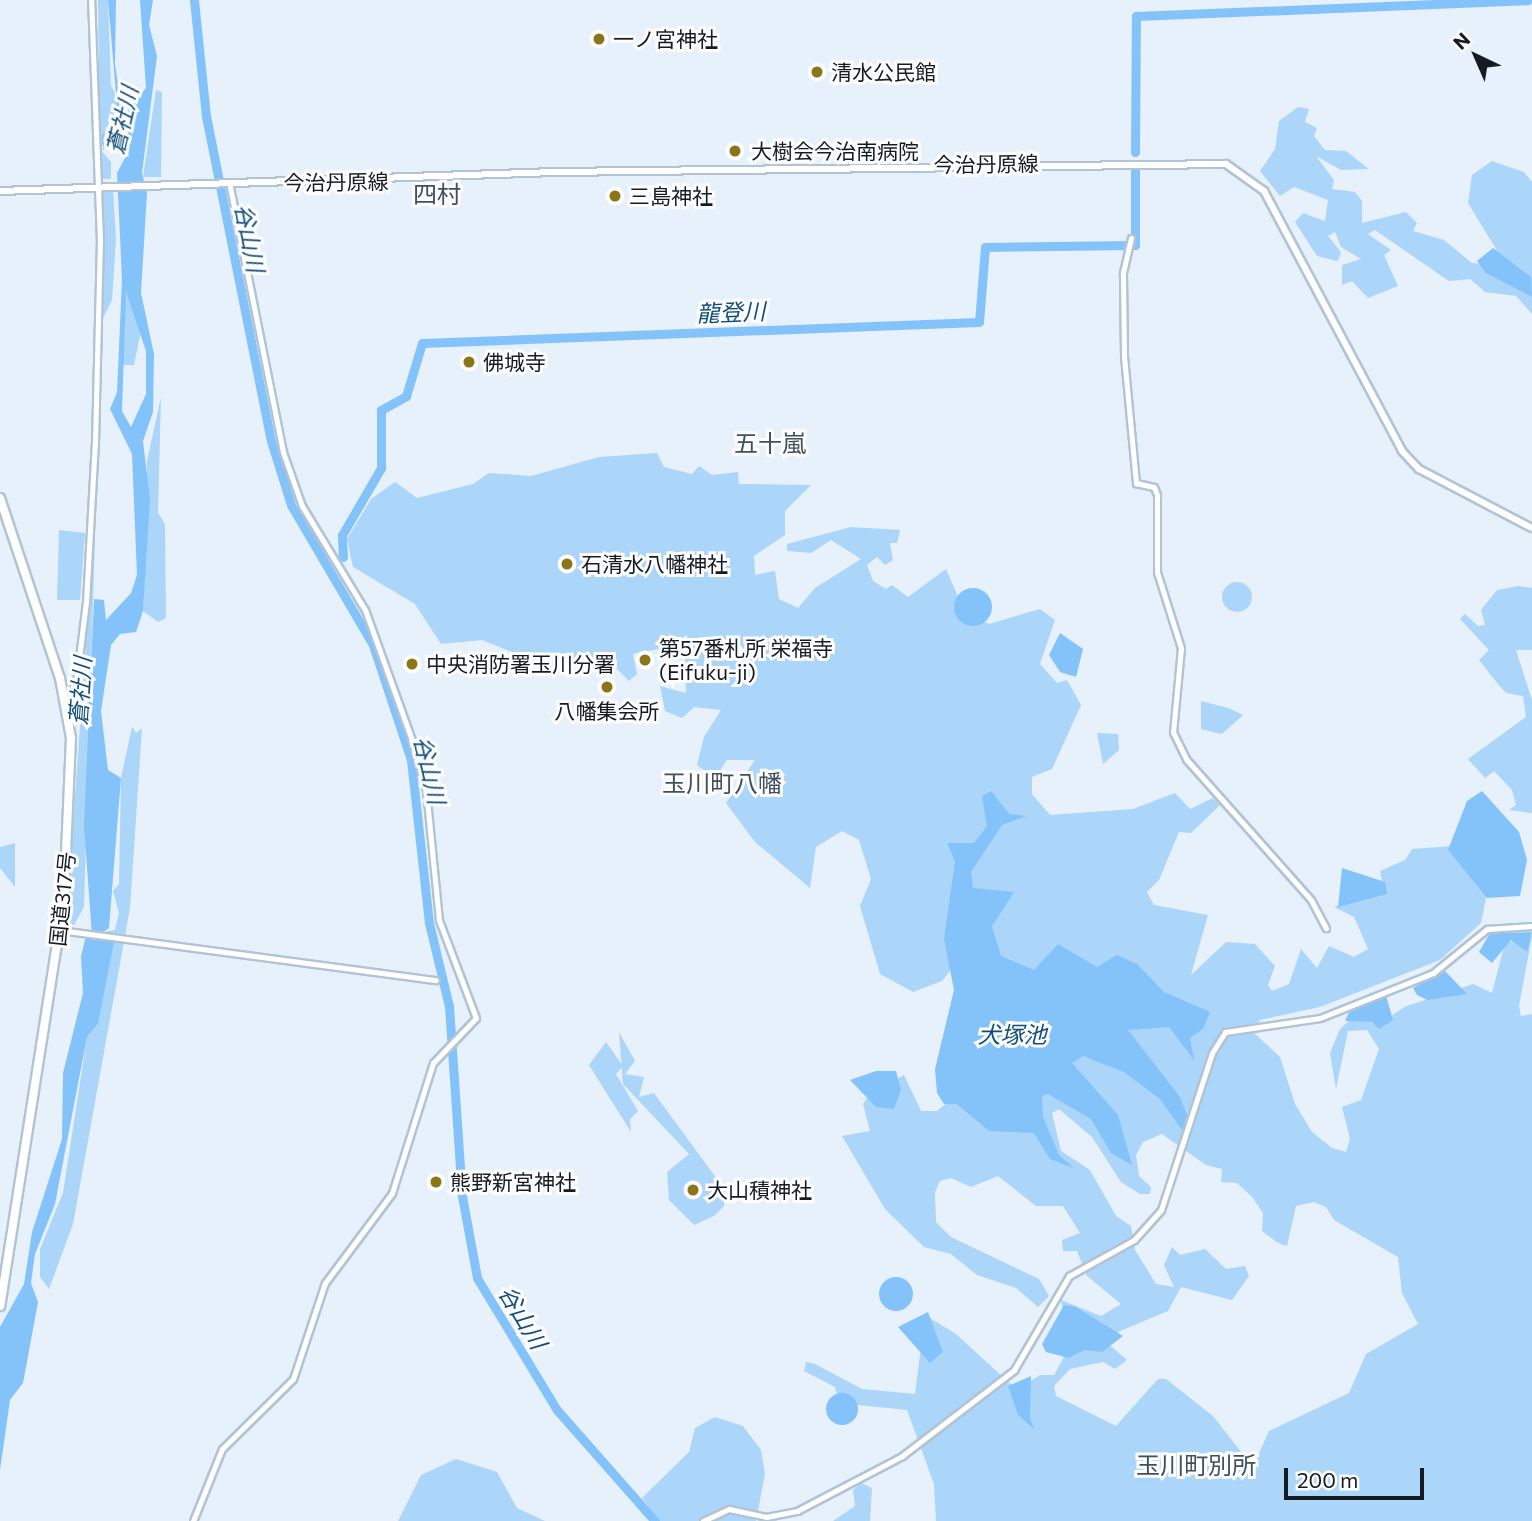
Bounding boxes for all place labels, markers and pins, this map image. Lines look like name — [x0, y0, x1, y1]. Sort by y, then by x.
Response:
place label: 一ノ宮神社 — [613, 26, 718, 52]
marker: 一ノ宮神社 — [591, 31, 607, 47]
place label: 清水公民館 — [831, 59, 936, 85]
marker: 清水公民館 — [809, 64, 825, 80]
place label: 大樹会今治南病院 — [751, 138, 919, 164]
marker: 大樹会今治南病院 — [725, 141, 745, 161]
place label: 三島神社 — [629, 183, 713, 209]
marker: 三島神社 — [607, 188, 623, 204]
place label: 佛城寺 — [483, 349, 546, 375]
marker: 佛城寺 — [461, 354, 477, 370]
place label: 石清水八幡神社 — [581, 551, 728, 577]
marker: 石清水八幡神社 — [559, 556, 575, 572]
place label: 第57番札所 栄福寺 (Eifuku-ji) — [659, 635, 833, 685]
place label: 中央消防署玉川分署 — [426, 651, 615, 677]
marker: 第57番札所 栄福寺 (Eifuku-ji) — [637, 652, 653, 668]
marker: 中央消防署玉川分署 — [404, 656, 420, 672]
marker: 八幡集会所 — [599, 679, 615, 695]
place label: 八幡集会所 — [555, 698, 659, 724]
place label: 熊野新宮神社 — [450, 1169, 576, 1195]
marker: 熊野新宮神社 — [428, 1174, 444, 1190]
place label: 大山積神社 — [707, 1177, 812, 1203]
marker: 大山積神社 — [685, 1182, 701, 1198]

